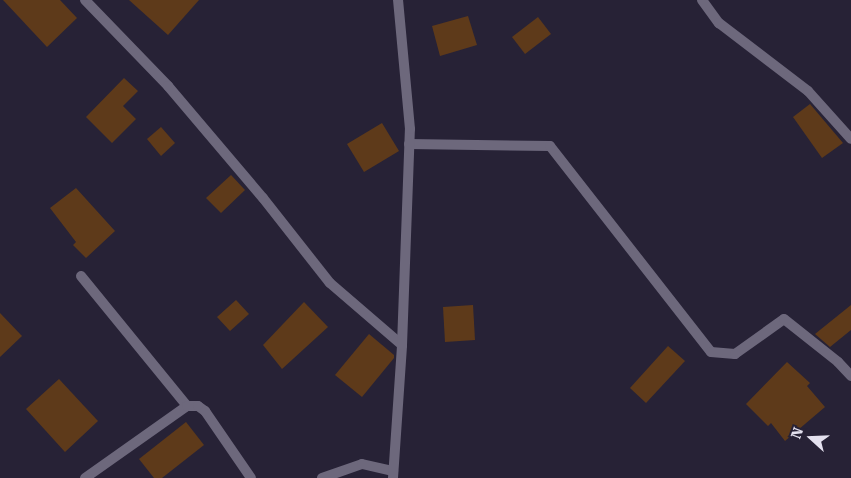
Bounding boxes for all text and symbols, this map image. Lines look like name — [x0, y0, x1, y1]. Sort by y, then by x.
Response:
north arrow — [786, 413, 836, 463]
text: N — [788, 425, 806, 441]

